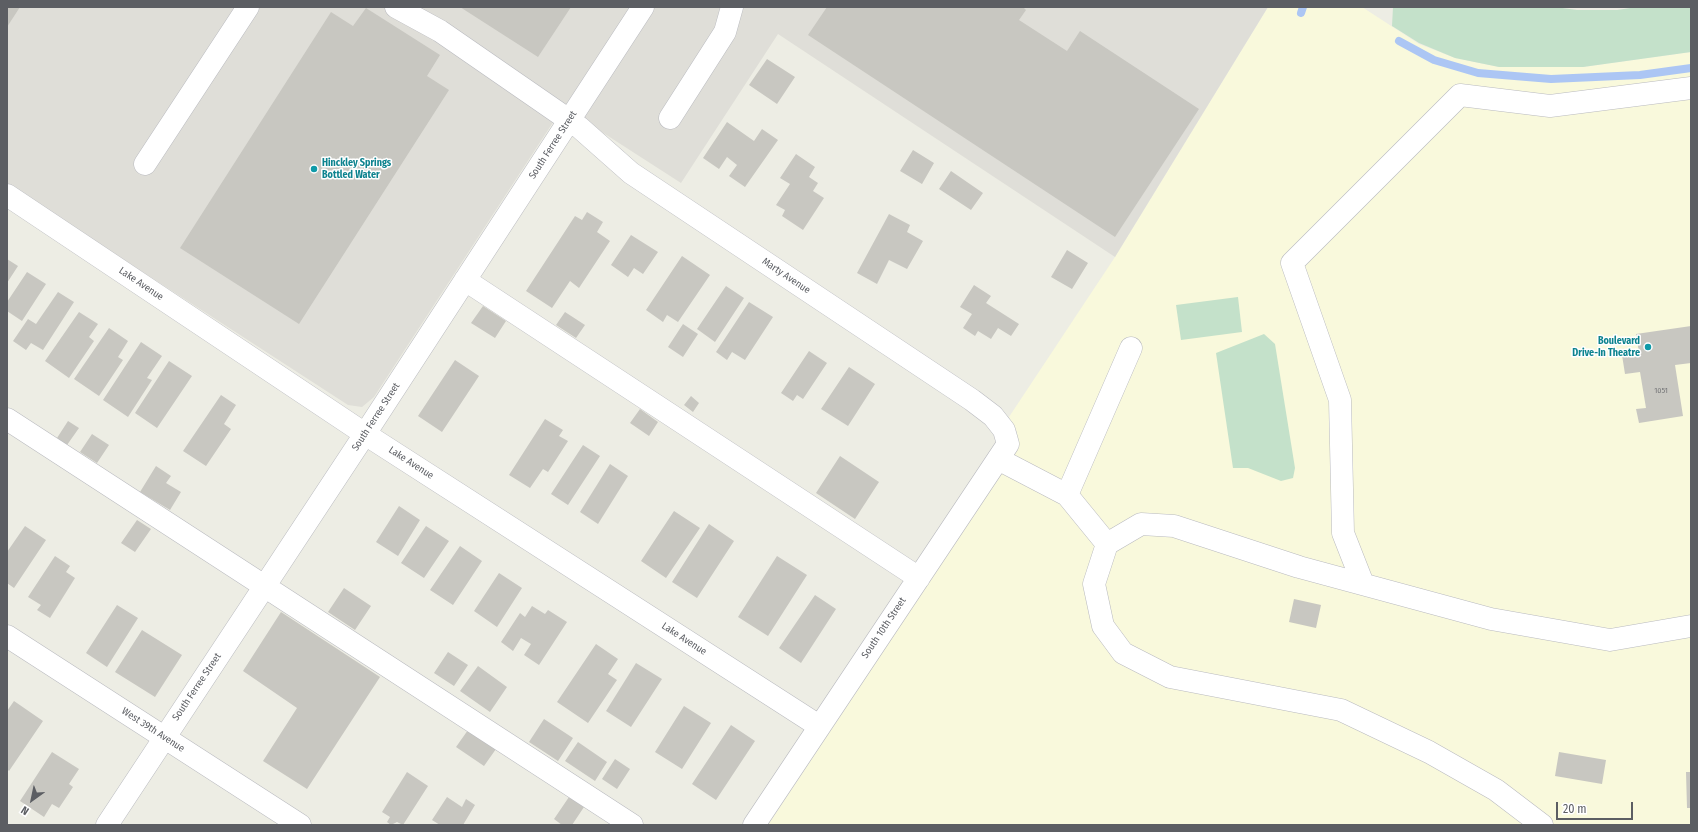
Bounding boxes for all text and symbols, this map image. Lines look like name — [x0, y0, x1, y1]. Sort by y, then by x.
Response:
street label: South Ferree Street — [527, 109, 579, 181]
place label: Hinckley Springs Bottled Water — [322, 157, 391, 180]
marker: Hinckley Springs Bottled Water — [309, 164, 319, 174]
street label: Marty Avenue — [760, 255, 812, 297]
street label: Lake Avenue — [116, 265, 166, 303]
place label: Boulevard Drive-In Theatre — [1572, 335, 1640, 358]
marker: Boulevard Drive-In Theatre — [1643, 342, 1653, 352]
street label: South Ferree Street — [350, 381, 402, 453]
house number: 1051 — [1654, 386, 1668, 396]
street label: Lake Avenue — [386, 444, 436, 482]
street label: South 10th Street — [859, 595, 909, 661]
street label: Lake Avenue — [659, 620, 709, 658]
street label: South Ferree Street — [170, 651, 224, 723]
street label: West 39th Avenue — [119, 705, 187, 755]
north arrow — [12, 780, 52, 820]
scale bar — [1558, 794, 1635, 820]
text: 20 m — [1563, 802, 1587, 816]
text: N — [19, 803, 31, 818]

